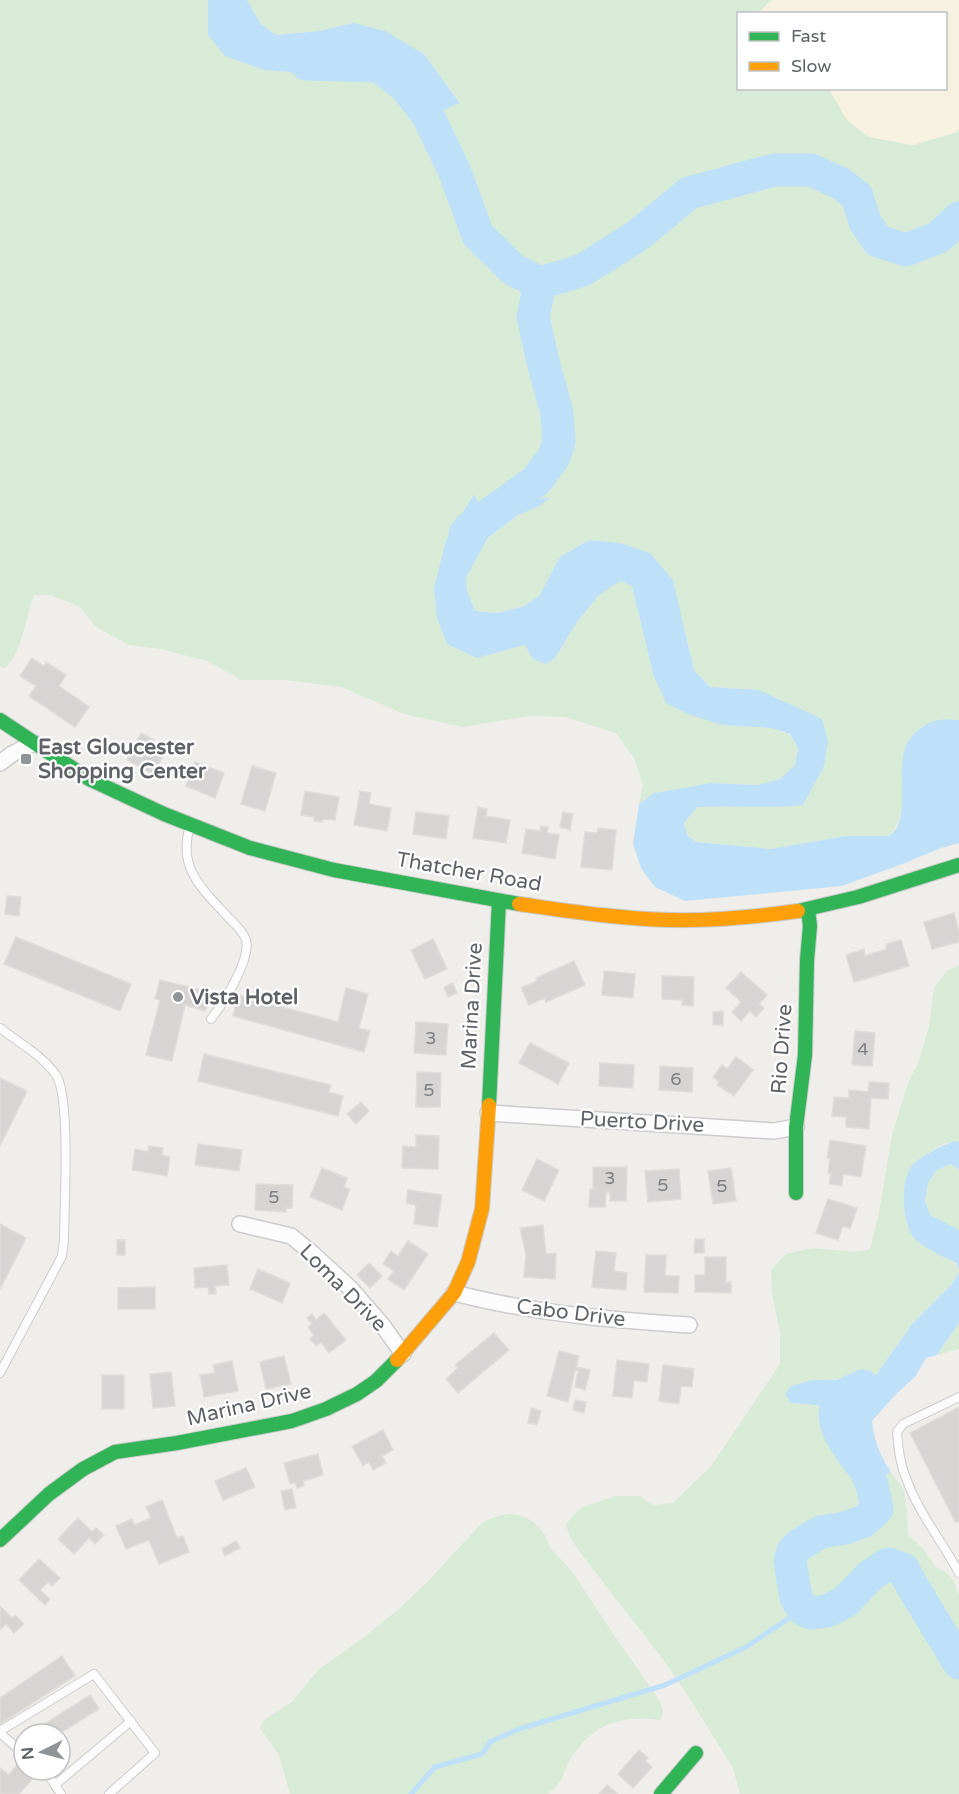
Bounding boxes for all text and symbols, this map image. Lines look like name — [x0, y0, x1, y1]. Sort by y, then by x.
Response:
legend — [737, 12, 947, 90]
text: Fast — [791, 25, 826, 47]
text: Slow — [791, 55, 832, 77]
place label: East Gloucester Shopping Center — [38, 735, 207, 784]
marker: East Gloucester Shopping Center — [19, 752, 33, 766]
street label: Thatcher Road — [394, 847, 544, 897]
street label: Marina Drive — [456, 942, 488, 1070]
place label: Vista Hotel — [190, 985, 298, 1010]
marker: Vista Hotel — [171, 990, 185, 1004]
street label: Rio Drive — [766, 1003, 798, 1095]
house number: 3 — [425, 1027, 437, 1049]
house number: 4 — [857, 1038, 869, 1060]
house number: 6 — [670, 1068, 682, 1090]
house number: 5 — [423, 1079, 435, 1101]
street label: Puerto Drive — [579, 1106, 705, 1138]
house number: 3 — [604, 1167, 616, 1189]
house number: 5 — [657, 1174, 669, 1196]
house number: 5 — [716, 1175, 728, 1197]
house number: 5 — [268, 1186, 280, 1208]
street label: Loma Drive — [294, 1239, 392, 1337]
street label: Cabo Drive — [515, 1294, 627, 1332]
street label: Marina Drive — [184, 1378, 314, 1431]
north arrow — [12, 1722, 72, 1782]
text: N — [17, 1746, 39, 1761]

